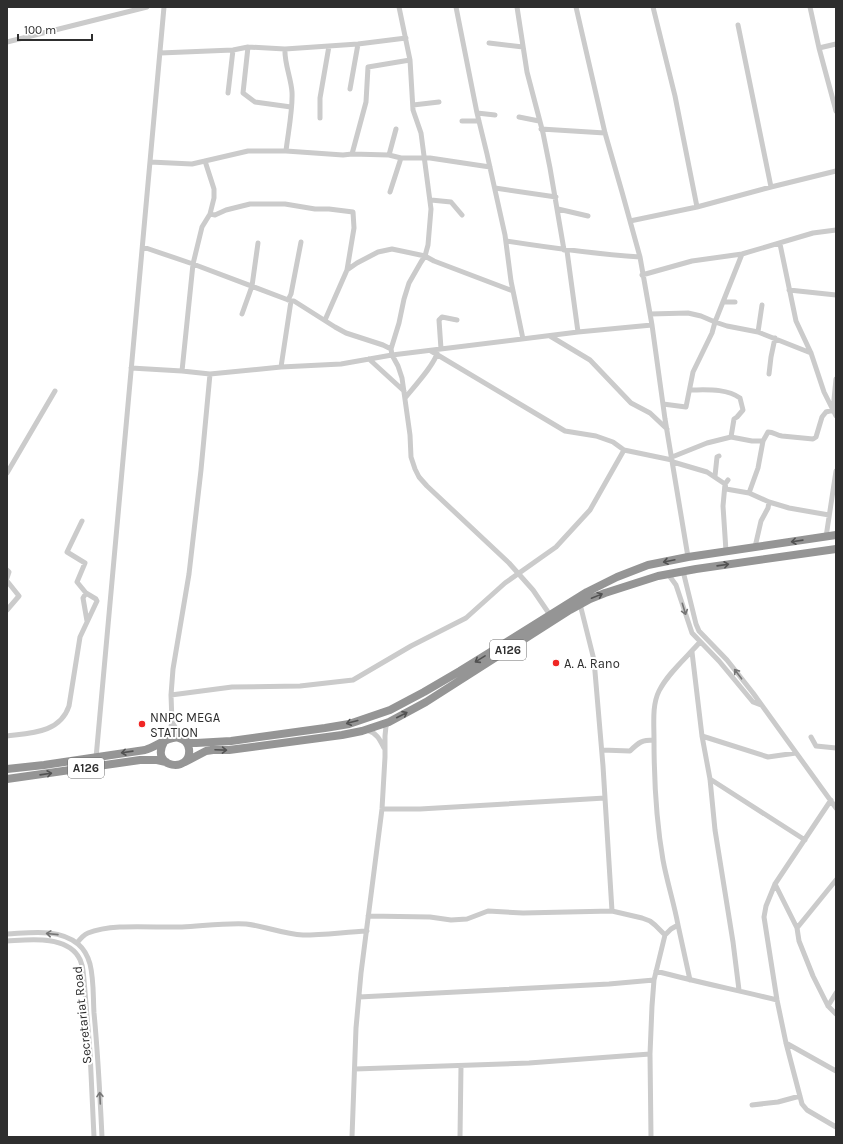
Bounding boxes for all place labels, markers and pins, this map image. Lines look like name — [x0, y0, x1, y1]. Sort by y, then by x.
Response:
place label: A. A. Rano — [564, 656, 620, 671]
marker: A. A. Rano — [551, 658, 561, 668]
place label: NNPC MEGA STATION — [150, 710, 221, 740]
marker: NNPC MEGA STATION — [137, 719, 147, 729]

